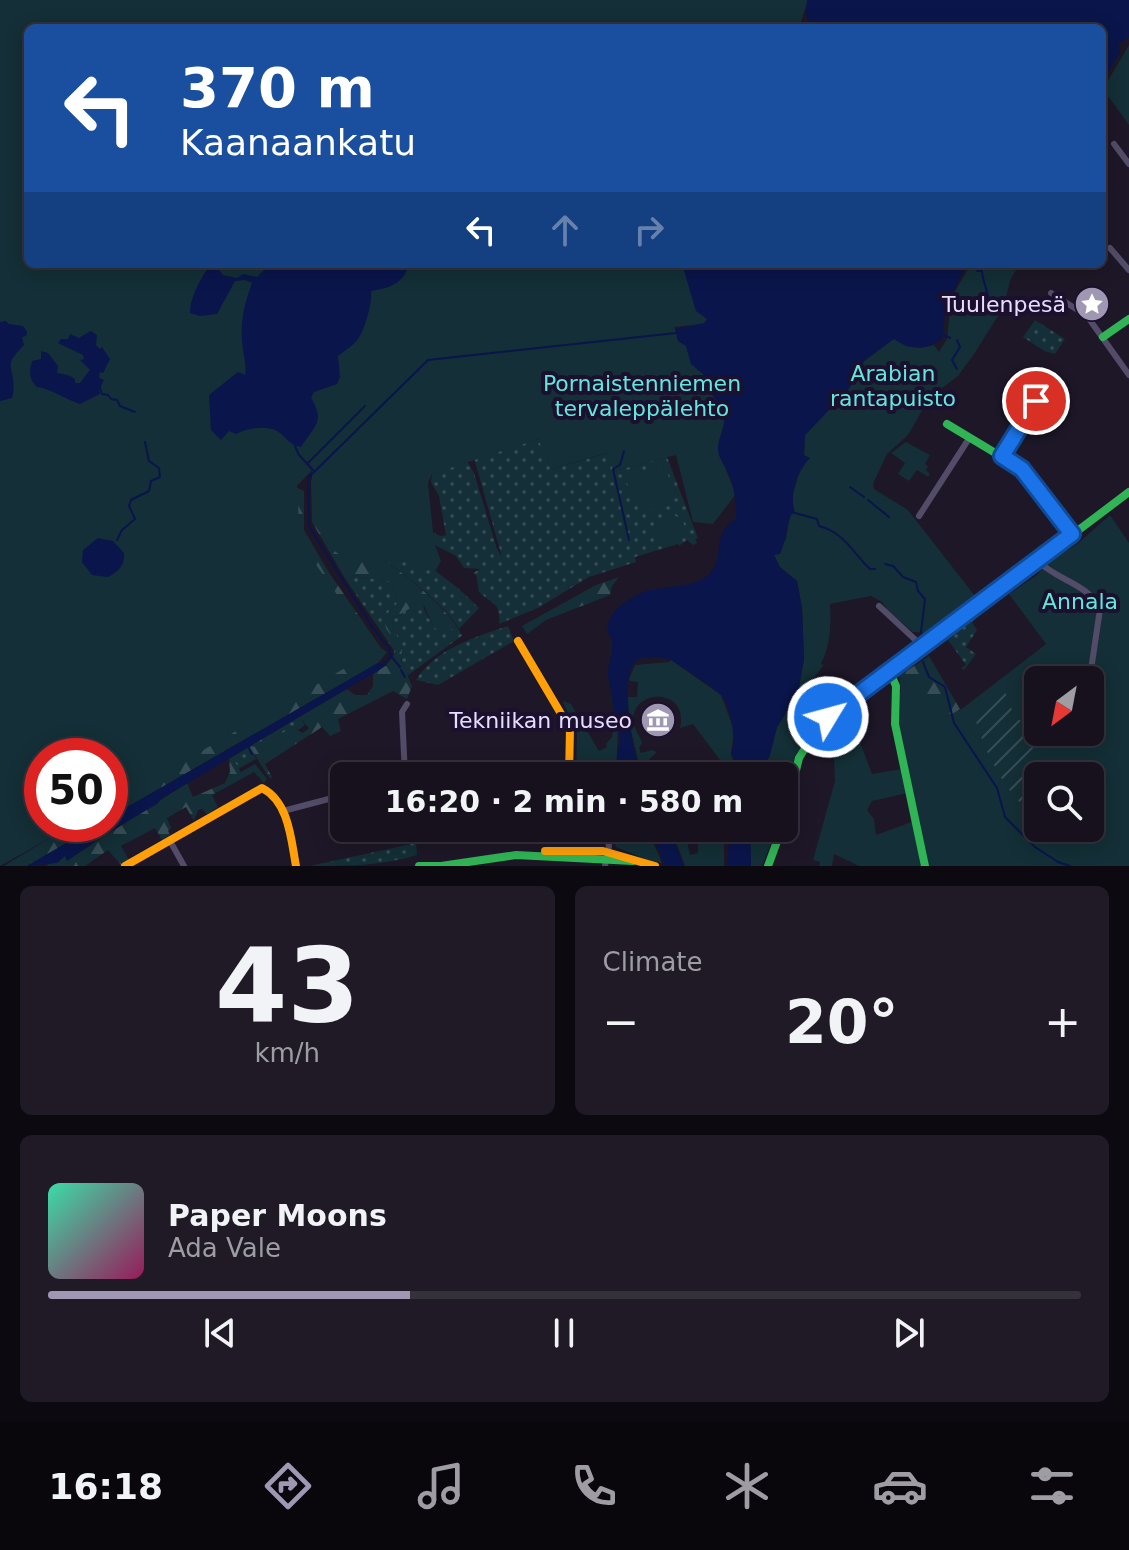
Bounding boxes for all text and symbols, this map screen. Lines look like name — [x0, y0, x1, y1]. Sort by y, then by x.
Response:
text: 370 m — [180, 55, 375, 120]
icon: left — [48, 56, 152, 160]
text: Kaanaankatu — [180, 122, 416, 163]
icon: left — [459, 208, 503, 252]
icon: ahead — [543, 208, 587, 252]
icon: right — [627, 208, 671, 252]
place icon: Tuulenpesä — [1073, 285, 1111, 323]
place label: Tuulenpesä — [941, 292, 1066, 317]
park label: Arabian rantapuisto — [830, 361, 956, 411]
pin — [1002, 367, 1070, 435]
park label: Pornaistenniemen tervaleppälehto — [543, 371, 741, 421]
icon: arrive — [1014, 379, 1058, 423]
park label: Annala — [1042, 589, 1118, 614]
north arrow — [1024, 666, 1104, 746]
map controls — [1024, 666, 1104, 842]
position arrow — [786, 675, 870, 759]
museum icon: Tekniikan museo — [639, 701, 677, 739]
place label: Tekniikan museo — [448, 708, 632, 733]
speed limit sign: 50 — [24, 738, 128, 842]
button: search — [1024, 762, 1104, 842]
text: 16:20 · 2 min · 580 m — [385, 784, 743, 819]
text: 43 — [215, 925, 360, 1047]
text: Climate — [603, 947, 703, 977]
text: 20° — [785, 987, 899, 1057]
text: − — [603, 996, 639, 1047]
text: + — [1044, 996, 1081, 1047]
text: km/h — [254, 1038, 320, 1068]
text: Paper Moons — [168, 1198, 387, 1233]
text: Ada Vale — [168, 1233, 281, 1263]
icon: previous — [198, 1311, 242, 1355]
icon: pause — [542, 1311, 586, 1355]
icon: next — [887, 1311, 931, 1355]
icon: directions — [260, 1458, 316, 1514]
icon: music — [413, 1458, 469, 1514]
icon: phone — [566, 1458, 622, 1514]
icon: climate — [719, 1458, 775, 1514]
icon: car — [872, 1458, 928, 1514]
icon: filters — [1024, 1458, 1080, 1514]
text: 16:18 — [48, 1466, 163, 1507]

